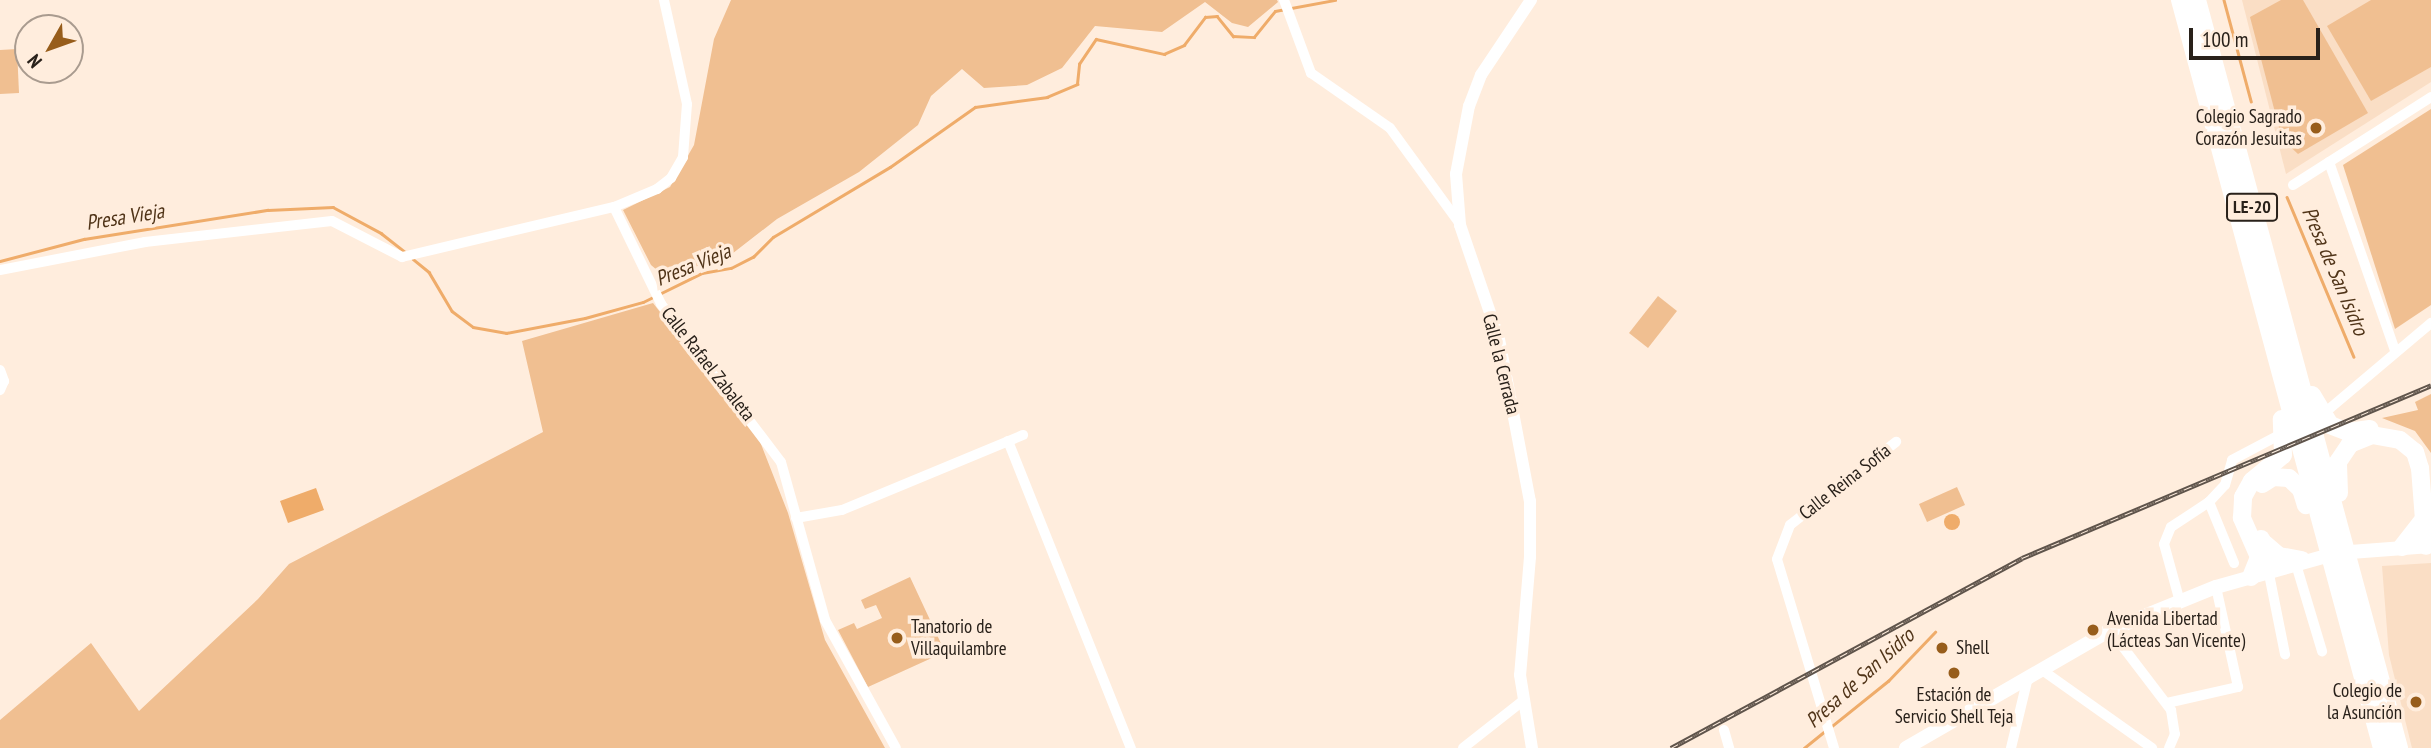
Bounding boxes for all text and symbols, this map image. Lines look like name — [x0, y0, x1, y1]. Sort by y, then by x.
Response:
north arrow — [14, 14, 84, 84]
scale bar — [2193, 14, 2324, 58]
text: 100 m — [2202, 26, 2248, 53]
text: N — [22, 50, 47, 73]
place label: Colegio Sagrado Corazón Jesuitas — [2195, 106, 2302, 150]
marker: Colegio Sagrado Corazón Jesuitas — [2308, 120, 2324, 136]
road number: LE-20 — [2226, 192, 2278, 222]
water label: Presa Vieja — [84, 198, 166, 236]
water label: Presa de San Isidro — [2297, 203, 2373, 339]
water label: Presa Vieja — [652, 238, 734, 292]
street label: Calle Rafael Zabaleta — [656, 302, 760, 426]
street label: Calle la Cerrada — [1478, 311, 1524, 417]
street label: Calle Reina Sofía — [1795, 439, 1895, 525]
place label: Avenida Libertad (Lácteas San Vicente) — [2107, 608, 2246, 652]
place label: Tanatorio de Villaquilambre — [911, 616, 1007, 660]
marker: Avenida Libertad (Lácteas San Vicente) — [2085, 622, 2101, 638]
water label: Presa de San Isidro — [1801, 623, 1919, 733]
marker: Tanatorio de Villaquilambre — [889, 630, 905, 646]
place label: Shell — [1956, 637, 1989, 659]
marker: Shell — [1934, 640, 1950, 656]
marker: Estación de Servicio Shell Teja — [1946, 665, 1962, 681]
place label: Colegio de la Asunción — [2327, 680, 2402, 724]
place label: Estación de Servicio Shell Teja — [1894, 684, 2014, 728]
marker: Colegio de la Asunción — [2408, 694, 2424, 710]

